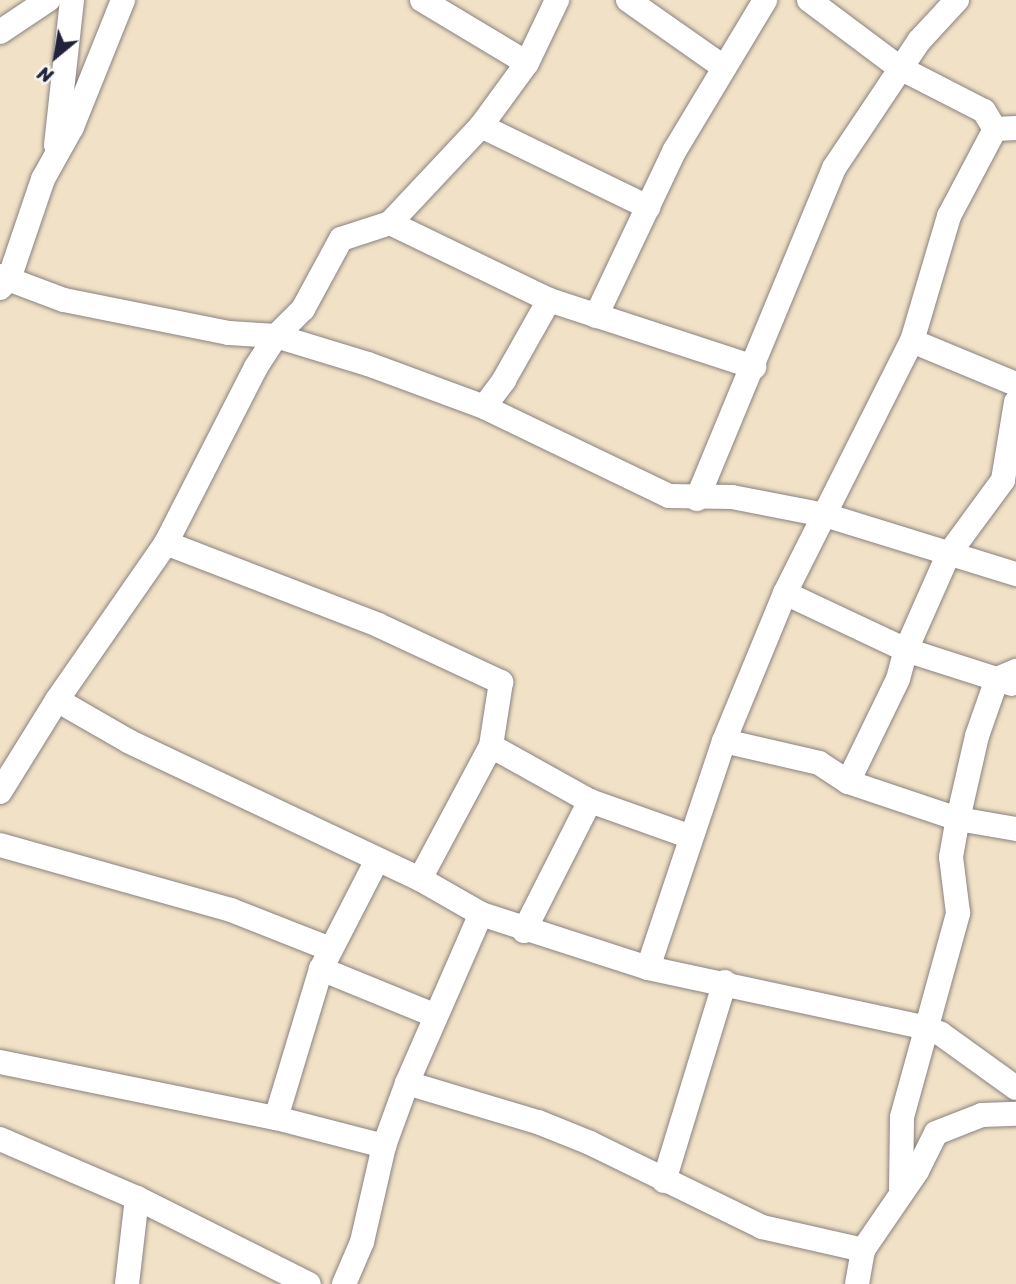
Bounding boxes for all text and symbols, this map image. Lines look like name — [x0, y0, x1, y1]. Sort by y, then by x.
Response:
north arrow — [21, 21, 91, 91]
text: N — [31, 57, 59, 92]

